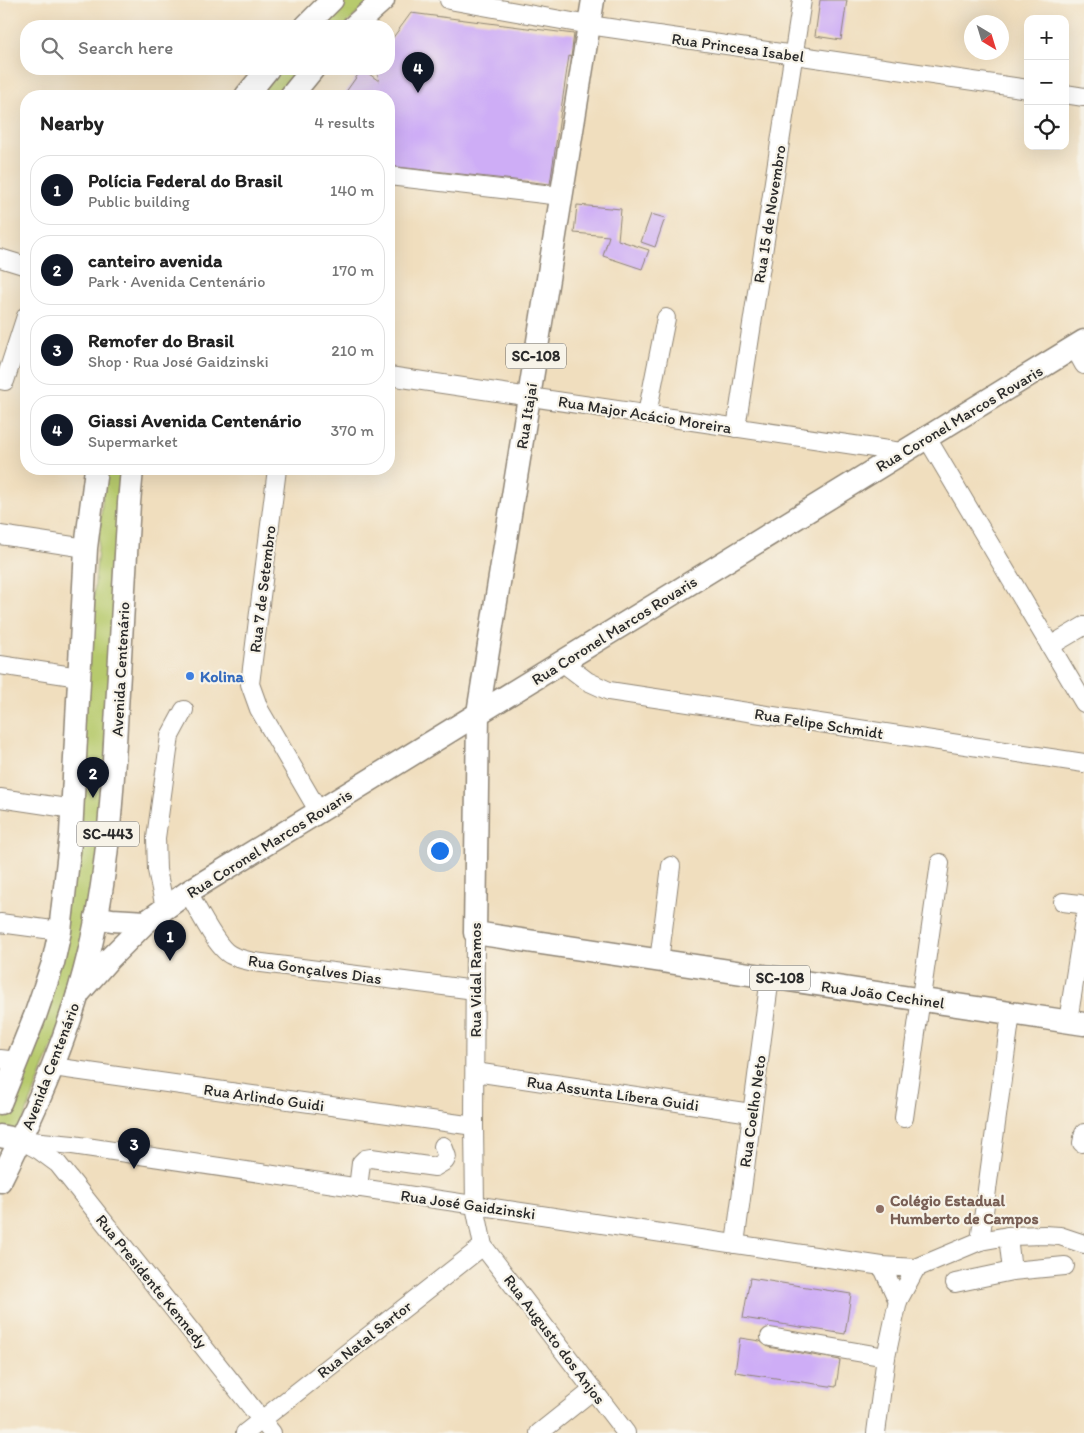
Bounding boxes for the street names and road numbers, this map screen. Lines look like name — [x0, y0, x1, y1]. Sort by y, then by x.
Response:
street label: Rua Princesa Isabel — [670, 29, 806, 66]
street label: Rua 15 de Novembro — [749, 144, 790, 284]
road number: SC-108 — [506, 344, 566, 368]
street label: Rua Coronel Marcos Rovaris — [872, 361, 1046, 476]
street label: Rua Itajaí — [512, 382, 541, 450]
street label: Rua Major Acácio Moreira — [557, 391, 734, 438]
street label: Rua 7 de Setembro — [245, 524, 280, 654]
street label: Rua Coronel Marcos Rovaris — [528, 572, 701, 689]
street label: Avenida Centenário — [107, 601, 134, 737]
street label: Rua Felipe Schmidt — [753, 704, 885, 743]
street label: Rua Coronel Marcos Rovaris — [183, 785, 356, 902]
road number: SC-443 — [77, 822, 139, 846]
street label: Rua Vidal Ramos — [466, 922, 485, 1038]
street label: Rua Gonçalves Dias — [247, 951, 383, 988]
road number: SC-108 — [750, 966, 810, 990]
street label: Rua João Cechinel — [820, 976, 946, 1013]
street label: Avenida Centenário — [17, 1000, 84, 1133]
street label: Rua Coelho Neto — [735, 1054, 770, 1168]
street label: Rua Assunta Líbera Guidi — [526, 1072, 700, 1115]
street label: Rua Arlindo Guidi — [203, 1080, 325, 1115]
street label: Rua José Gaidzinski — [399, 1186, 537, 1223]
street label: Rua Presidente Kennedy — [92, 1211, 212, 1352]
street label: Rua Augusto dos Anjos — [500, 1271, 610, 1408]
street label: Rua Natal Sartor — [313, 1297, 415, 1382]

